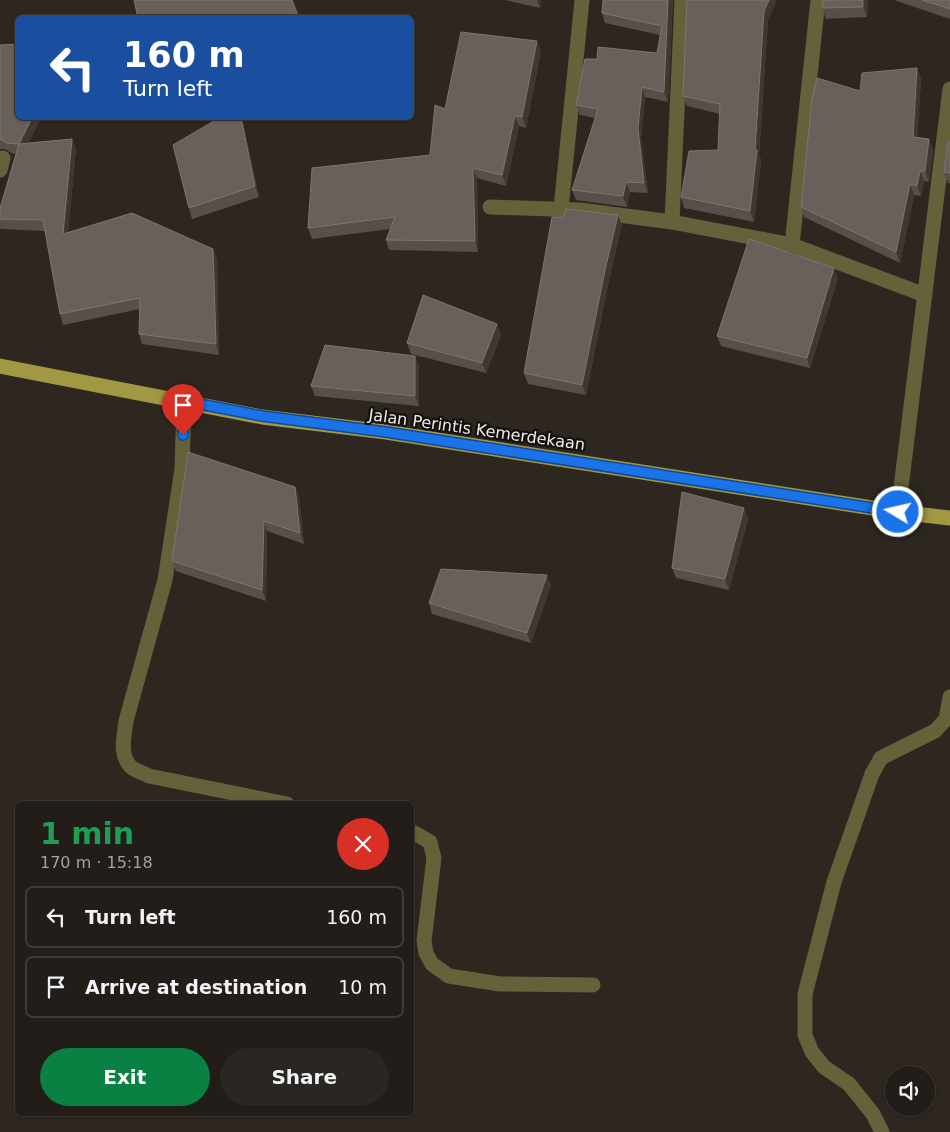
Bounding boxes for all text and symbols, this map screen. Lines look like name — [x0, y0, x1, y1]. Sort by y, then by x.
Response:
icon: left — [40, 35, 105, 100]
text: 160 m — [123, 35, 245, 75]
text: Turn left — [123, 76, 212, 101]
pin — [162, 384, 204, 435]
icon: arrive — [169, 391, 197, 419]
street label: Jalan Perintis Kemerdekaan — [367, 405, 586, 454]
position arrow — [871, 485, 923, 537]
text: 1 min — [40, 816, 134, 851]
button: close — [337, 818, 389, 870]
text: 170 m · 15:18 — [40, 853, 153, 872]
icon: left — [42, 903, 70, 931]
text: Turn left — [85, 906, 176, 928]
text: 160 m — [326, 906, 387, 928]
icon: arrive — [42, 973, 70, 1001]
text: Arrive at destination — [85, 976, 307, 998]
text: 10 m — [338, 976, 387, 998]
button: Exit — [40, 1048, 210, 1106]
button: Share — [220, 1048, 389, 1106]
map controls — [885, 1066, 935, 1116]
button: sound — [885, 1066, 935, 1116]

